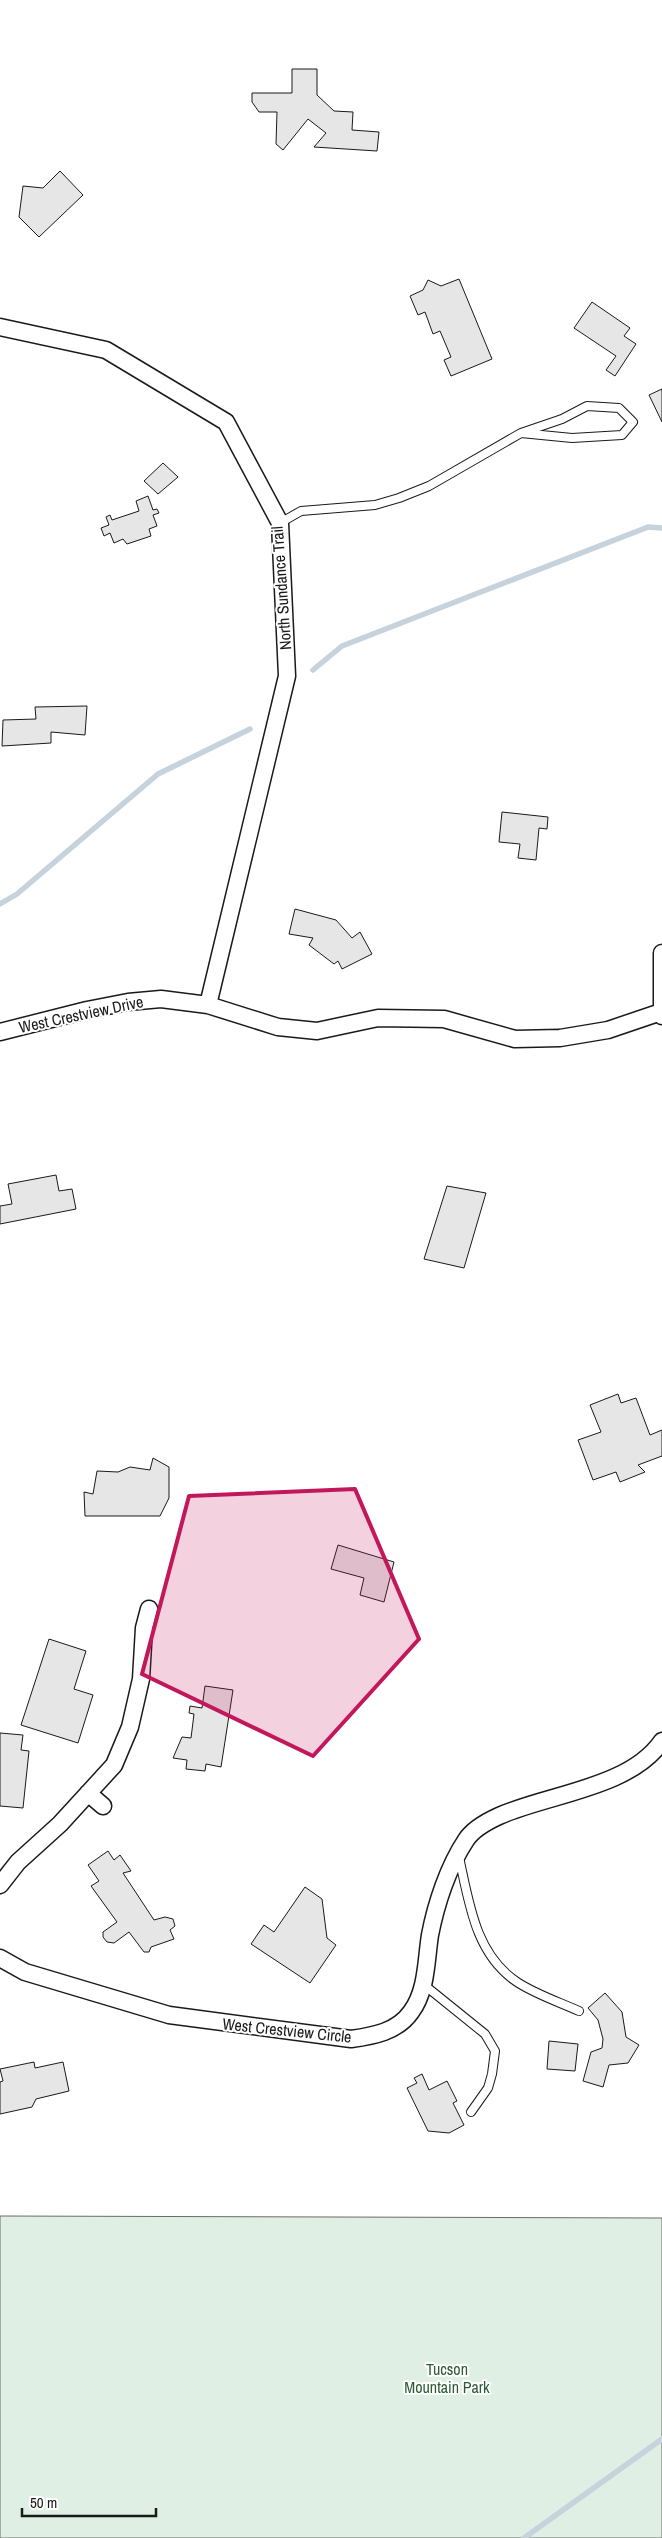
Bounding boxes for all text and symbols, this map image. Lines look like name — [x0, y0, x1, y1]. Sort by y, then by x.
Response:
street label: North Sundance Trail — [266, 525, 296, 651]
street label: West Crestview Drive — [17, 990, 145, 1038]
street label: West Crestview Circle — [221, 2012, 353, 2048]
park label: Tucson Mountain Park — [404, 2358, 490, 2398]
scale bar — [22, 2486, 156, 2518]
text: 50 m — [30, 2492, 57, 2513]

